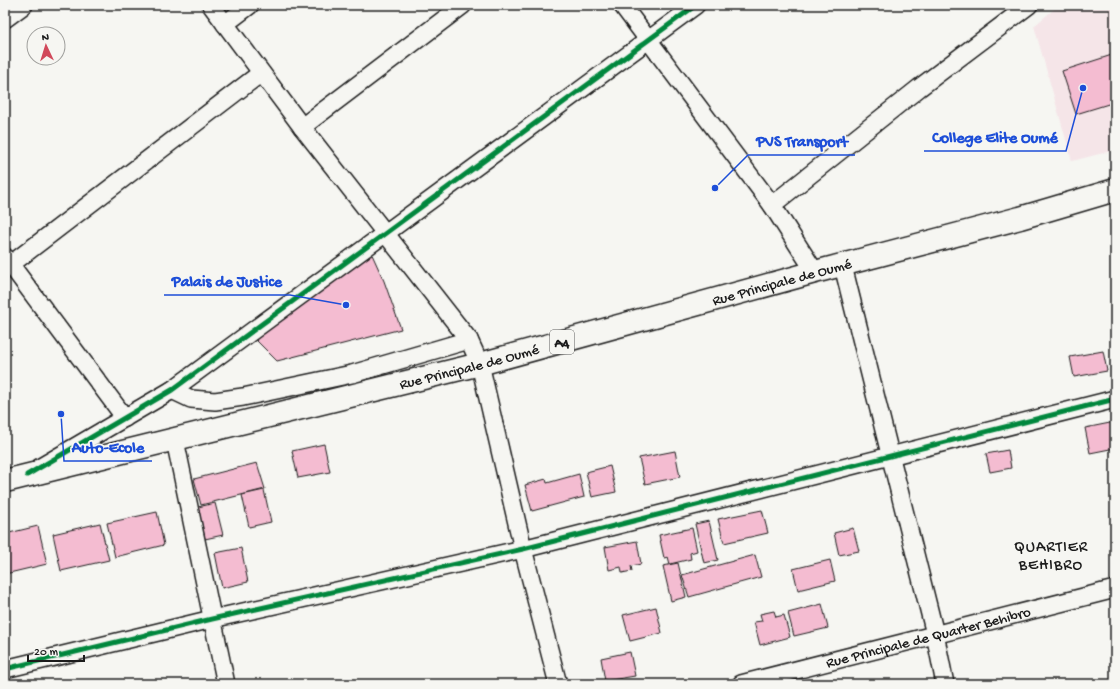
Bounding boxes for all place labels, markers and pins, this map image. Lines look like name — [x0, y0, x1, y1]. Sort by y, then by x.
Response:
callout: College Elite Oumé — [924, 123, 1066, 151]
callout: PVS Transport — [748, 127, 855, 155]
callout: Palais de Justice — [164, 267, 290, 295]
callout: Auto-Ecole — [64, 433, 152, 461]

